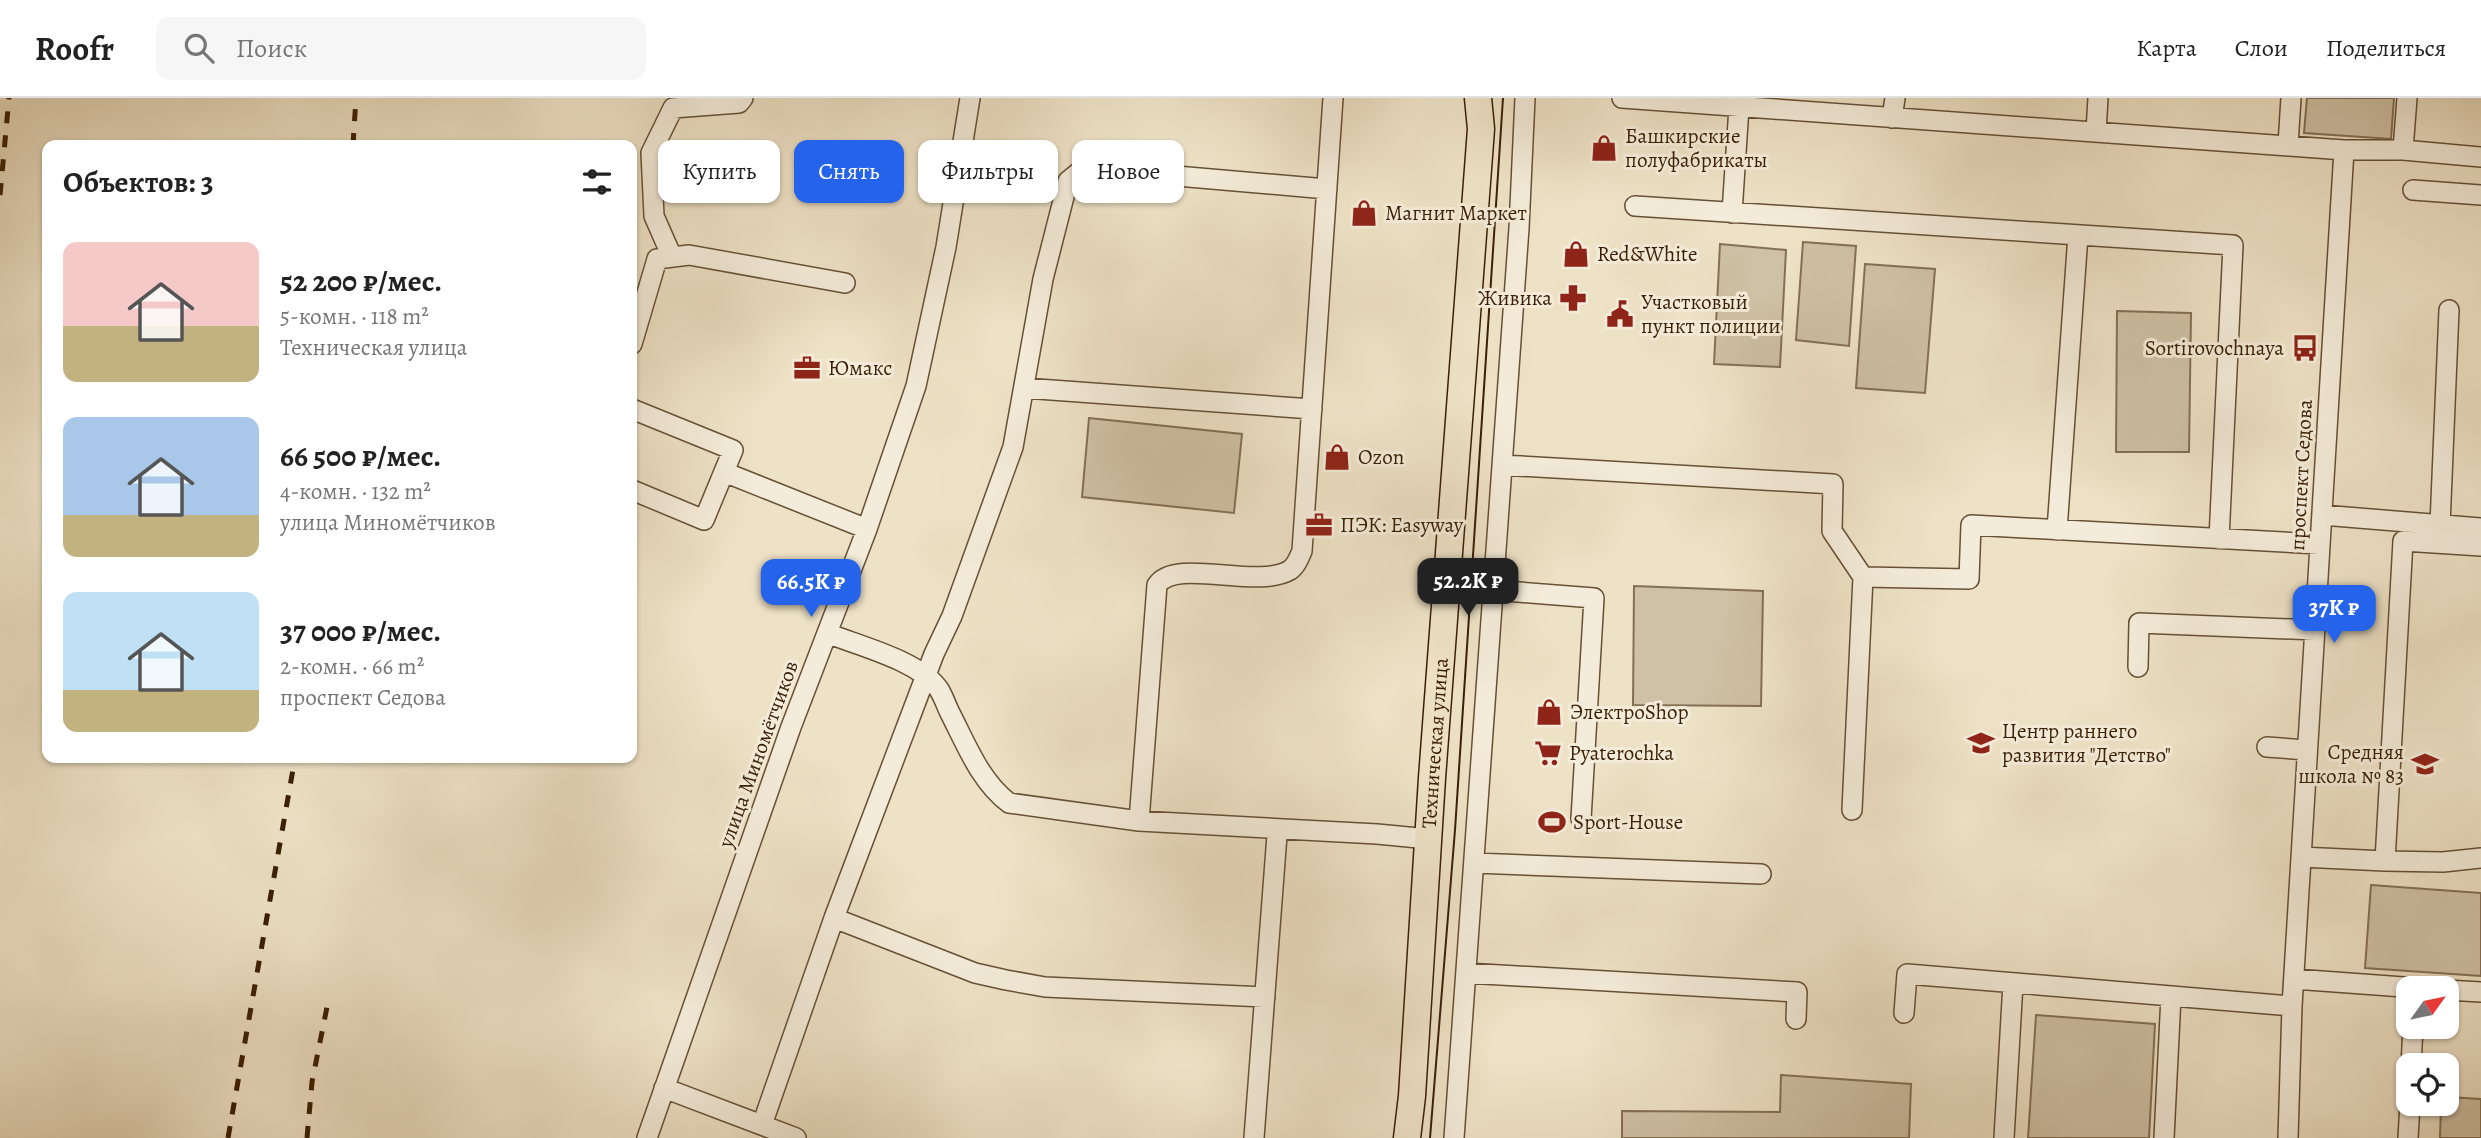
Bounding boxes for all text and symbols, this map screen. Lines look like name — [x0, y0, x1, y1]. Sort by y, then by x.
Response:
search box — [156, 17, 646, 80]
text: Roofr — [35, 26, 114, 71]
icon: search — [180, 29, 218, 67]
text: Поиск — [236, 31, 307, 66]
text: Карта — [2136, 32, 2197, 64]
text: Слои — [2235, 32, 2288, 64]
text: Поделиться — [2326, 32, 2446, 64]
place label: Башкирские полуфабрикаты — [1625, 122, 1768, 174]
shop icon: Башкирские полуфабрикаты — [1589, 133, 1619, 163]
chip: Купить — [658, 140, 780, 203]
chip: Снять — [794, 140, 904, 203]
chip: Фильтры — [918, 140, 1058, 203]
chip: Новое — [1072, 140, 1184, 203]
text: Объектов: 3 — [63, 162, 214, 202]
icon: filters — [578, 163, 616, 201]
shop icon: Магнит Маркет — [1349, 198, 1379, 228]
place label: Магнит Маркет — [1385, 199, 1527, 227]
shop icon: Red&White — [1561, 239, 1591, 269]
place label: Red&White — [1597, 240, 1697, 268]
text: 52 200 ₽/мес. — [280, 261, 442, 301]
icon: home — [119, 270, 203, 354]
pharmacy icon: Живика — [1558, 283, 1588, 313]
place label: Живика — [1478, 284, 1552, 312]
place label: Участковый пункт полиции — [1641, 288, 1781, 340]
public building icon: Участковый пункт полиции — [1605, 299, 1635, 329]
text: 5-комн. · 118 m² — [280, 301, 429, 332]
text: Техническая улица — [280, 332, 467, 363]
bus stop icon: Sortirovochnaya — [2290, 333, 2320, 363]
place label: Sortirovochnaya — [2145, 334, 2284, 362]
office icon: Юмакс — [792, 353, 822, 383]
place label: Юмакс — [828, 354, 892, 382]
street label: проспект Седова — [2283, 398, 2319, 551]
text: 66 500 ₽/мес. — [280, 436, 441, 476]
shop icon: Ozon — [1322, 442, 1352, 472]
place label: Ozon — [1358, 443, 1404, 471]
icon: home — [119, 445, 203, 529]
text: 4-комн. · 132 m² — [280, 476, 431, 507]
text: улица Миномётчиков — [280, 507, 496, 538]
office icon: ПЭК: Easyway — [1304, 510, 1334, 540]
place label: ПЭК: Easyway — [1340, 511, 1464, 539]
pin: 52.2K ₽ — [1403, 559, 1533, 618]
pin: 66.5K ₽ — [746, 560, 876, 619]
text: 52.2K ₽ — [1433, 565, 1503, 596]
text: 66.5K ₽ — [777, 566, 845, 597]
pin: 37K ₽ — [2285, 586, 2383, 645]
text: 37K ₽ — [2309, 592, 2359, 623]
text: 37 000 ₽/мес. — [280, 611, 441, 651]
icon: home — [119, 620, 203, 704]
text: 2-комн. · 66 m² — [280, 651, 424, 682]
street label: Техническая улица — [1415, 656, 1455, 829]
street label: улица Миномётчиков — [711, 657, 805, 852]
text: проспект Седова — [280, 682, 446, 713]
shop icon: ЭлектроShop — [1534, 697, 1564, 727]
place label: ЭлектроShop — [1570, 698, 1689, 726]
place label: Центр раннего развития "Детство" — [2002, 717, 2171, 769]
school or university icon: Центр раннего развития "Детство" — [1966, 728, 1996, 758]
supermarket icon: Pyaterochka — [1533, 738, 1563, 768]
place label: Средняя школа № 83 — [2298, 738, 2404, 790]
place label: Pyaterochka — [1569, 739, 1674, 767]
school or university icon: Средняя школа № 83 — [2410, 749, 2440, 779]
sports icon: Sport-House — [1537, 807, 1567, 837]
place label: Sport-House — [1573, 808, 1683, 836]
north arrow — [2396, 976, 2459, 1040]
map controls — [2396, 976, 2459, 1116]
button: locate — [2396, 1053, 2459, 1116]

